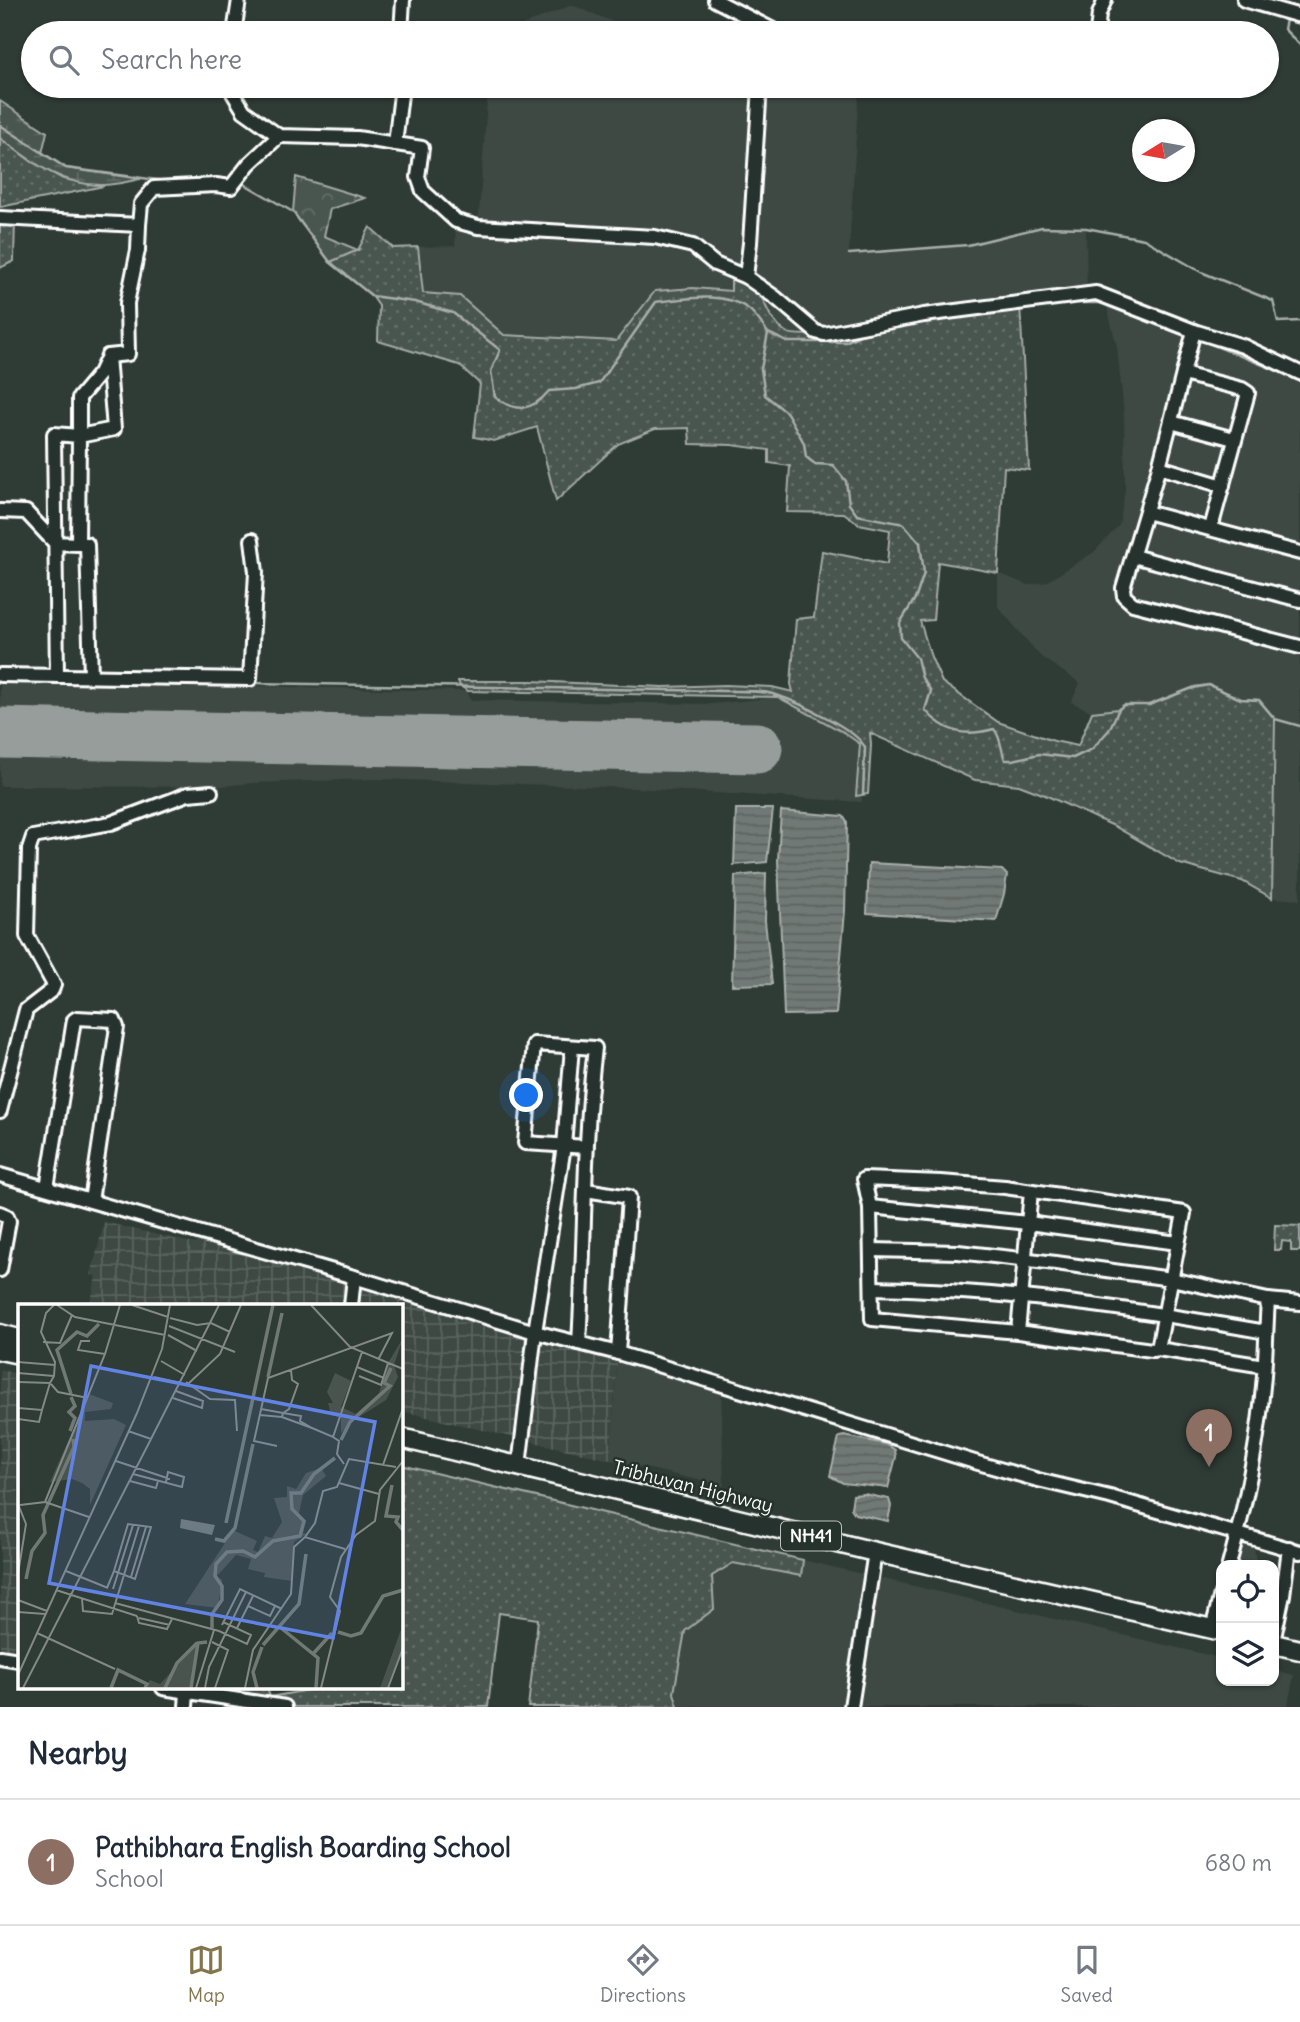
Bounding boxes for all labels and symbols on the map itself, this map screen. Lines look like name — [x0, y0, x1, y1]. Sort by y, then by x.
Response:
north arrow — [1132, 119, 1195, 182]
your location — [509, 1078, 543, 1112]
inset map — [18, 1304, 402, 1689]
pin: 1 — [1186, 1409, 1232, 1467]
street label: Tribhuvan Highway — [610, 1454, 776, 1518]
road number: NH41 — [781, 1521, 841, 1550]

